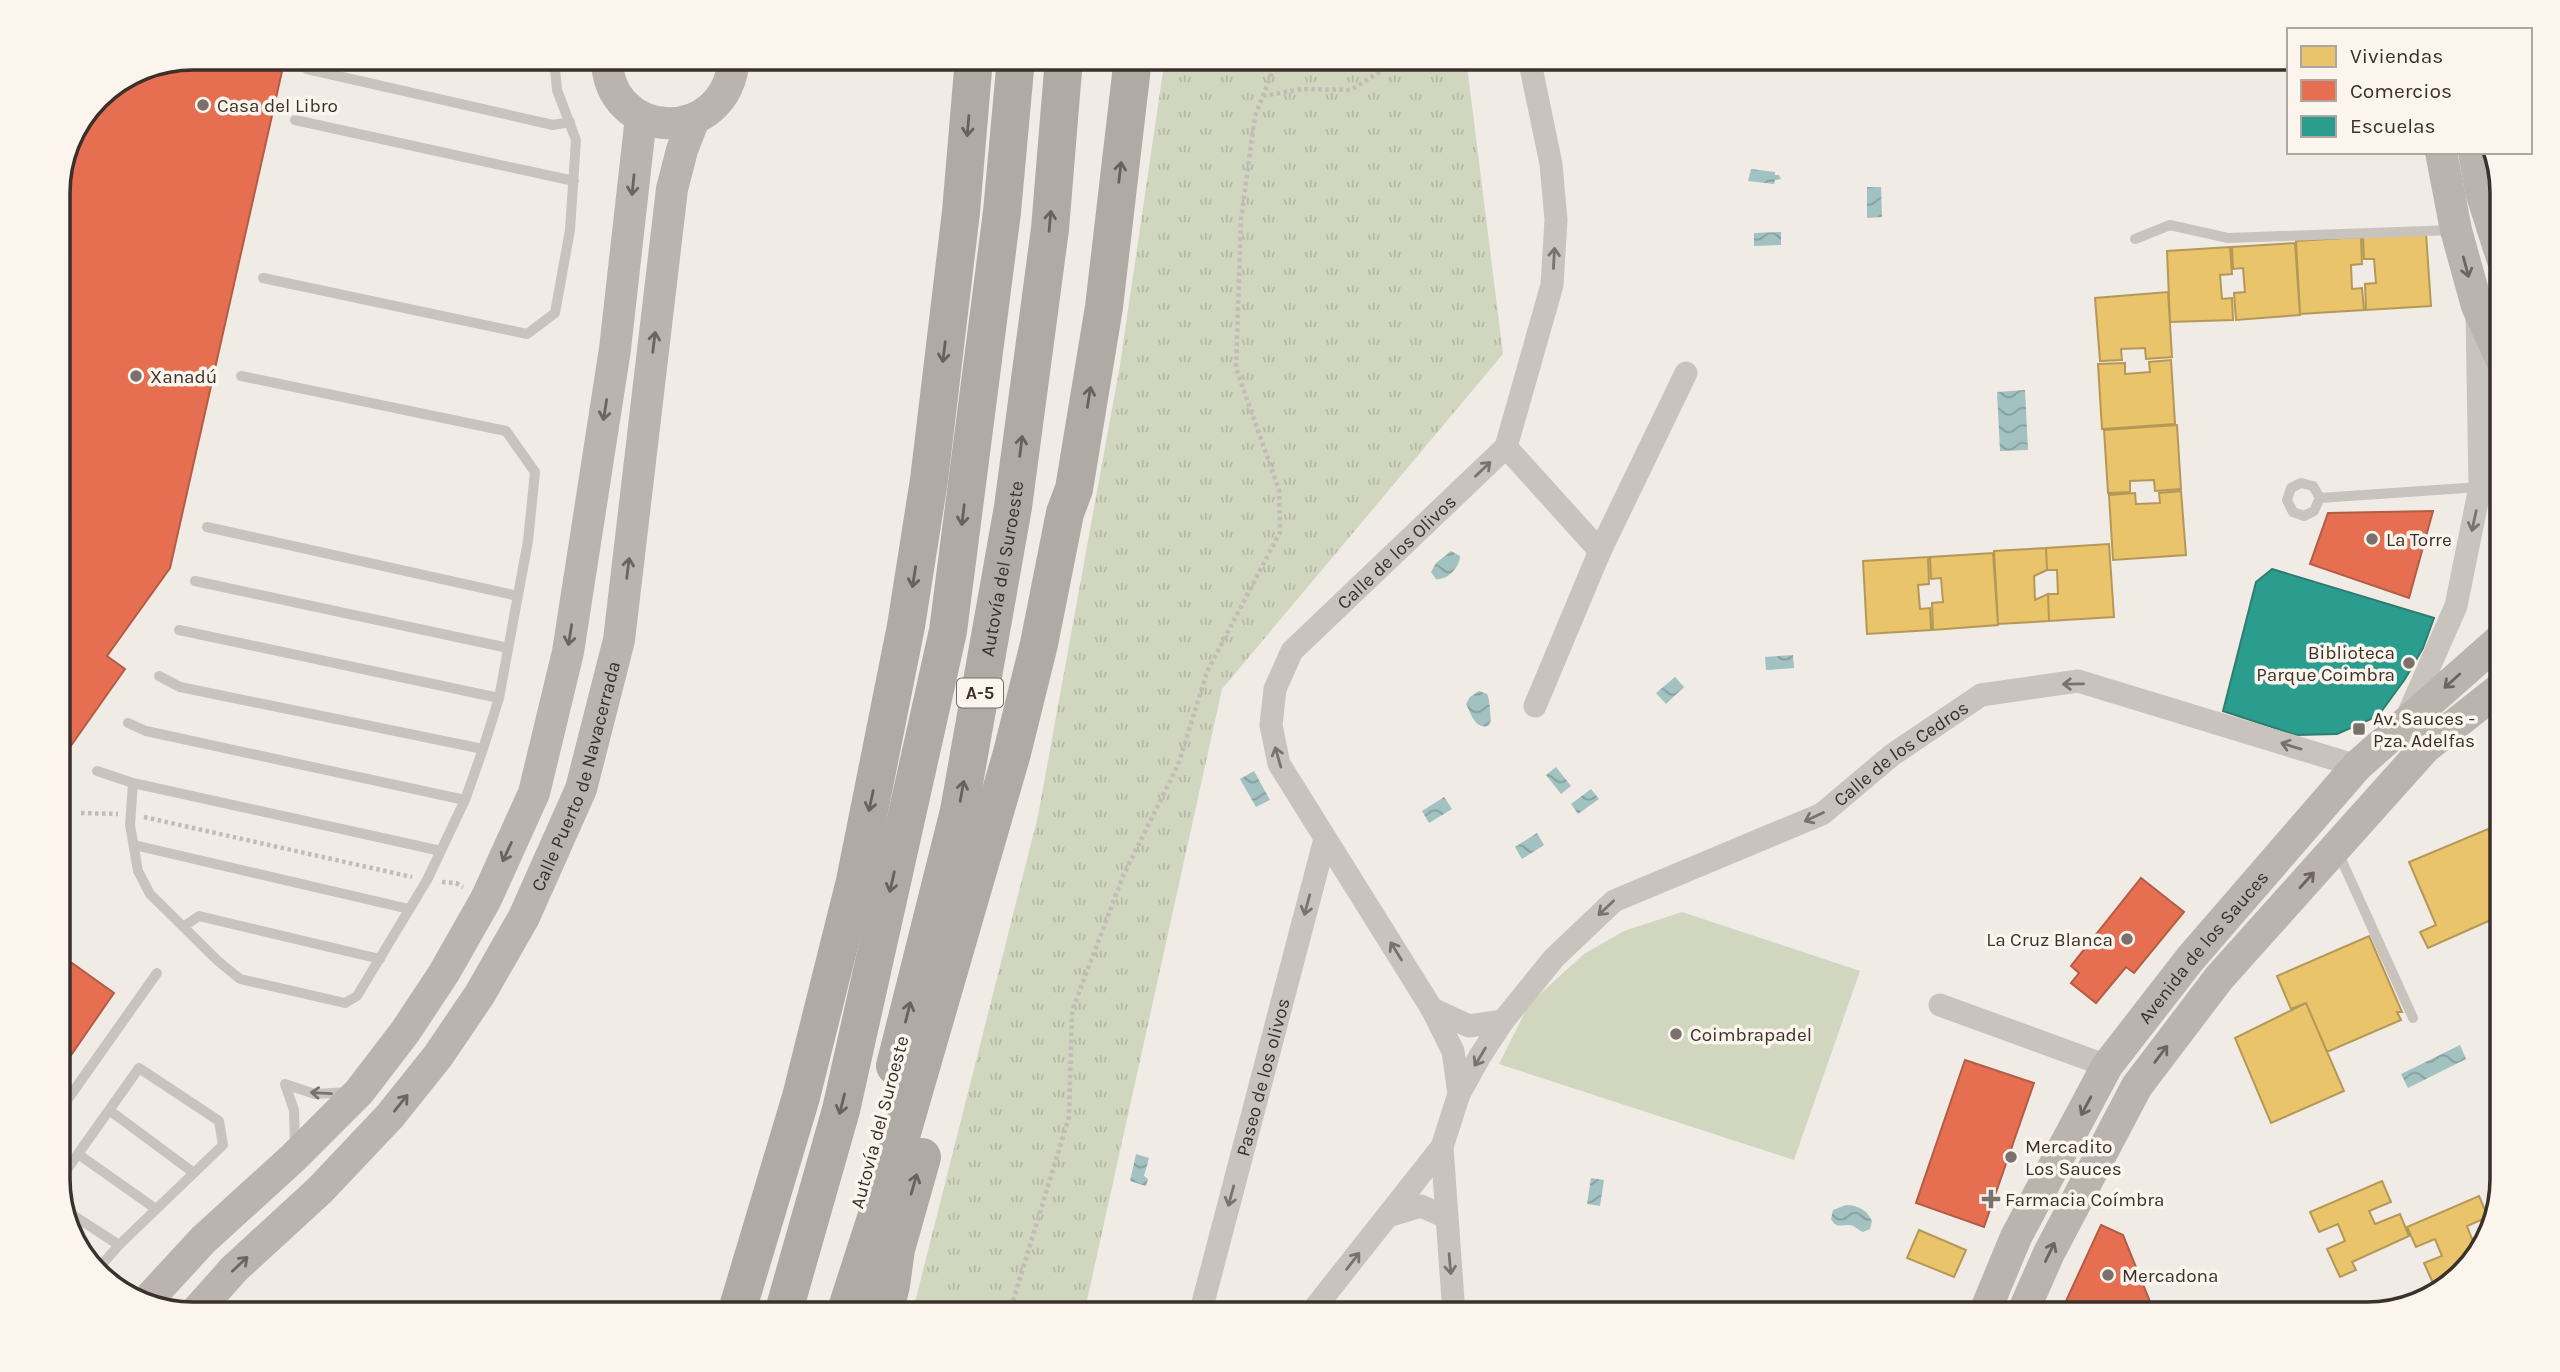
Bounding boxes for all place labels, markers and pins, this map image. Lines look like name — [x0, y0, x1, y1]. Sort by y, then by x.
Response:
place label: Casa del Libro — [217, 95, 338, 117]
marker: Casa del Libro — [195, 97, 211, 113]
place label: Xanadú — [150, 366, 217, 388]
marker: Xanadú — [128, 368, 144, 384]
place label: La Torre — [2386, 529, 2452, 551]
marker: La Torre — [2364, 531, 2380, 547]
place label: Biblioteca Parque Coimbra — [2256, 642, 2395, 686]
marker: Biblioteca Parque Coimbra — [2401, 655, 2417, 671]
place label: Av. Sauces - Pza. Adelfas — [2373, 708, 2475, 752]
marker: Av. Sauces - Pza. Adelfas — [2351, 721, 2367, 737]
place label: La Cruz Blanca — [1986, 929, 2113, 951]
marker: La Cruz Blanca — [2119, 931, 2135, 947]
place label: Coimbrapadel — [1690, 1024, 1812, 1046]
marker: Coimbrapadel — [1668, 1026, 1684, 1042]
place label: Mercadito Los Sauces — [2025, 1136, 2122, 1180]
marker: Mercadito Los Sauces — [2003, 1149, 2019, 1165]
place label: Farmacia Coímbra — [2005, 1189, 2165, 1211]
marker: Farmacia Coímbra — [1983, 1191, 1999, 1207]
place label: Mercadona — [2122, 1265, 2219, 1287]
marker: Mercadona — [2100, 1267, 2116, 1283]

